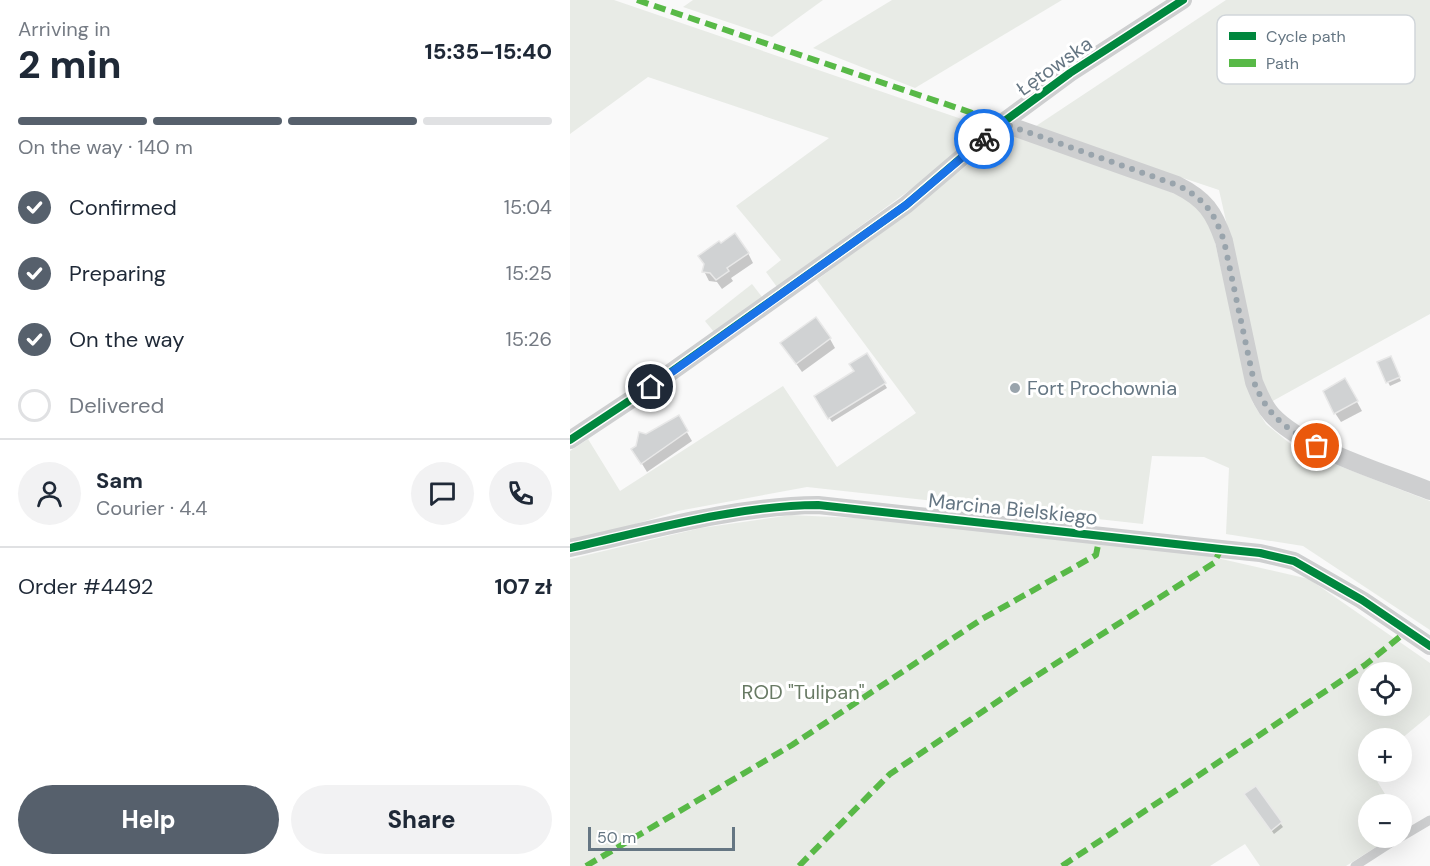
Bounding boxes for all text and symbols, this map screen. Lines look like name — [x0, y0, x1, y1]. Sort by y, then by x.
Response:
legend — [1217, 15, 1415, 84]
text: Arriving in — [18, 16, 110, 42]
text: Cycle path — [1266, 26, 1346, 47]
street label: Łętowska — [1011, 30, 1097, 102]
text: 15:35–15:40 — [425, 37, 552, 66]
text: 2 min — [18, 39, 122, 90]
text: Path — [1266, 53, 1299, 74]
courier — [954, 109, 1014, 169]
icon: bike — [968, 123, 1001, 156]
text: On the way · 140 m — [18, 134, 193, 160]
icon: check — [18, 191, 51, 224]
text: Confirmed — [69, 193, 177, 222]
text: 15:04 — [504, 194, 552, 220]
icon: check — [18, 257, 51, 290]
text: Preparing — [69, 259, 166, 288]
text: 15:25 — [506, 260, 552, 286]
icon: check — [18, 323, 51, 356]
text: On the way — [69, 325, 184, 354]
text: 15:26 — [505, 326, 552, 352]
pin — [625, 361, 676, 412]
icon: home — [634, 370, 667, 403]
place label: Fort Prochownia — [1027, 375, 1177, 401]
marker: Fort Prochownia — [1008, 381, 1022, 395]
text: Delivered — [69, 391, 164, 420]
pin — [1291, 420, 1342, 471]
icon: bag — [1300, 429, 1333, 462]
button: person — [18, 462, 81, 525]
button: chat — [411, 462, 474, 525]
button: phone — [489, 462, 552, 525]
text: Sam — [96, 466, 143, 495]
street label: Marcina Bielskiego — [927, 487, 1099, 531]
text: Courier · 4.4 — [96, 495, 207, 521]
text: Order #4492 — [18, 572, 154, 601]
text: 107 zł — [494, 572, 552, 601]
map controls — [1358, 662, 1412, 848]
button: locate — [1358, 662, 1412, 716]
park label: ROD "Tulipan" — [742, 679, 865, 705]
button: + — [1358, 728, 1412, 782]
button: Help — [18, 785, 279, 854]
button: Share — [291, 785, 552, 854]
button: − — [1358, 794, 1412, 848]
scale bar — [588, 824, 735, 852]
text: 50 m — [597, 827, 636, 848]

